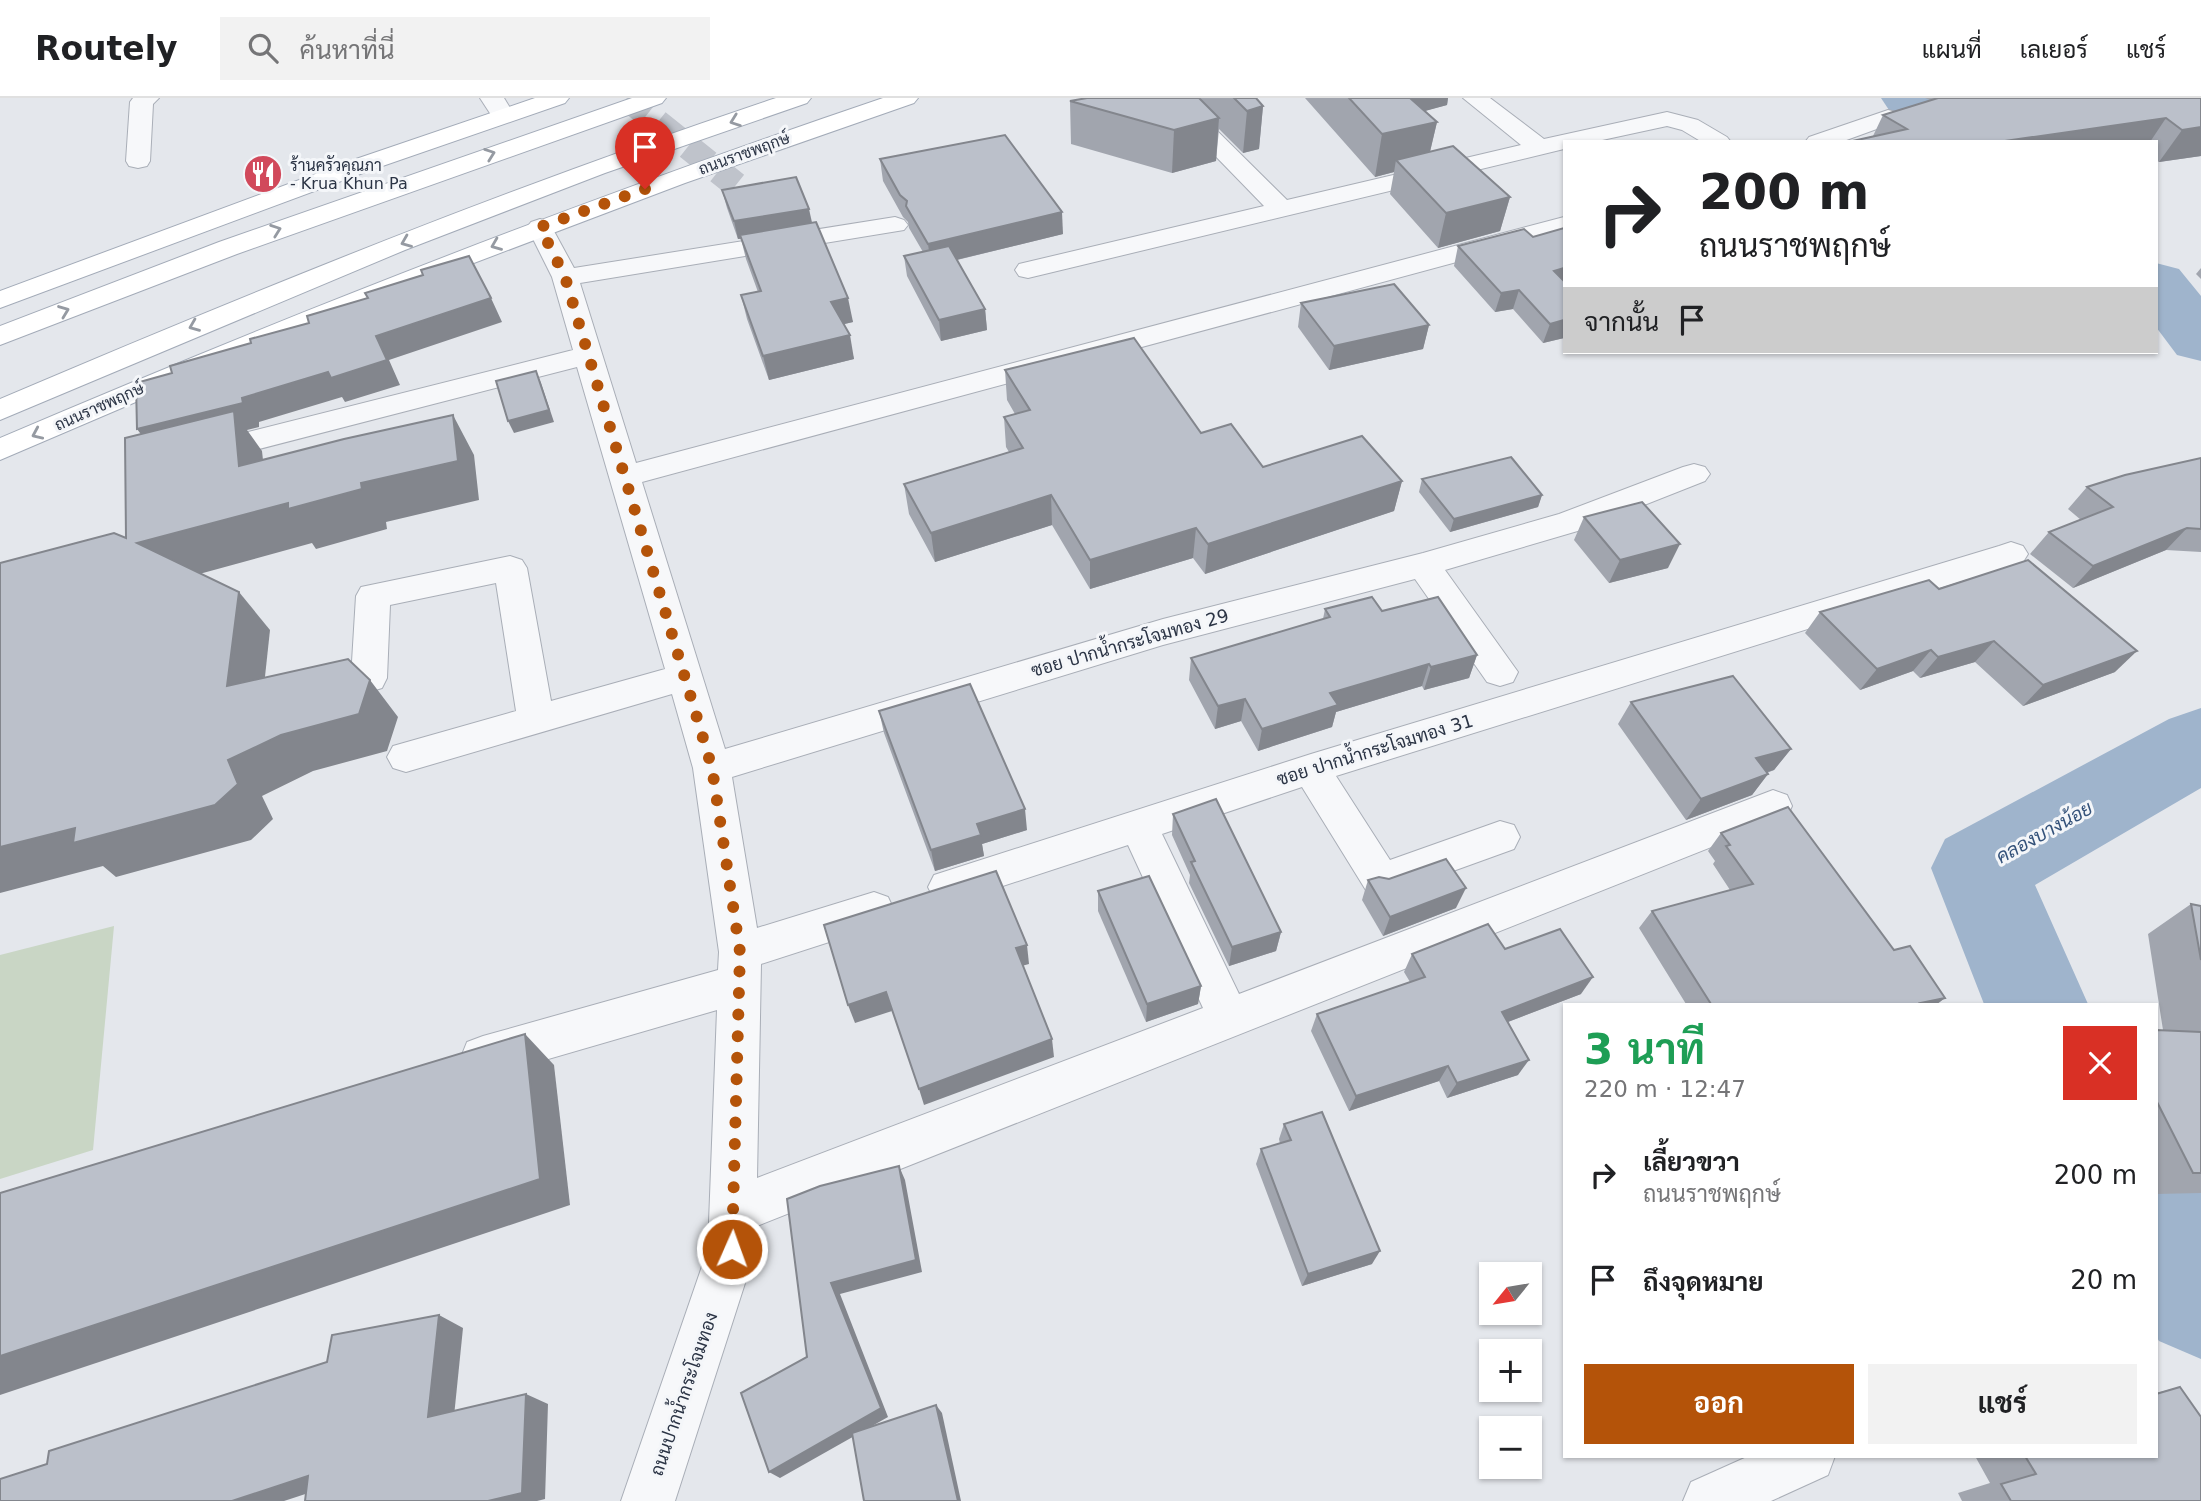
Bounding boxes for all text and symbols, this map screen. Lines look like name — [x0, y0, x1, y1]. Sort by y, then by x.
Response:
search box — [220, 17, 710, 80]
text: Routely — [35, 29, 178, 68]
icon: search — [244, 29, 282, 67]
text: ค้นหาที่นี่ — [300, 35, 395, 65]
text: แผนที่ — [1922, 36, 1982, 64]
text: เลเยอร์ — [2020, 36, 2088, 64]
text: แชร์ — [2126, 36, 2166, 64]
one-way arrow — [729, 113, 742, 127]
pin — [615, 117, 675, 189]
street label: ถนนราชพฤกษ์ — [695, 125, 793, 179]
icon: arrive — [626, 128, 664, 166]
one-way arrow — [484, 148, 496, 162]
restaurant icon: ร้านครัวคุณภา - Krua Khun Pa — [242, 153, 284, 195]
place label: ร้านครัวคุณภา - Krua Khun Pa — [290, 155, 408, 193]
text: 200 m — [1699, 164, 1869, 221]
icon: right — [1584, 168, 1675, 259]
one-way arrow — [270, 225, 282, 239]
text: ถนนราชพฤกษ์ — [1699, 227, 1891, 265]
one-way arrow — [400, 234, 412, 248]
one-way arrow — [491, 236, 503, 250]
icon: arrive — [1673, 301, 1711, 339]
one-way arrow — [57, 306, 69, 320]
text: จากนั้น — [1584, 307, 1659, 337]
one-way arrow — [189, 317, 201, 331]
street label: ถนนราชพฤกษ์ — [50, 375, 147, 435]
one-way arrow — [31, 426, 44, 440]
street label: ซอย ปากน้ำกระโจมทอง 29 — [1027, 599, 1231, 681]
street label: ซอย ปากน้ำกระโจมทอง 31 — [1273, 705, 1476, 789]
water label: คลองบางน้อย — [1992, 797, 2096, 867]
text: 3 นาที — [1584, 1025, 1705, 1074]
button: close — [2063, 1026, 2137, 1100]
text: 220 m · 12:47 — [1584, 1076, 1746, 1102]
text: เลี้ยวขวา — [1643, 1147, 1740, 1177]
icon: right — [1584, 1156, 1622, 1194]
text: 200 m — [2054, 1160, 2137, 1190]
text: ถนนราชพฤกษ์ — [1643, 1181, 1781, 1207]
position arrow — [695, 1212, 769, 1286]
icon: arrive — [1584, 1261, 1622, 1299]
north arrow — [1479, 1262, 1542, 1325]
map controls — [1479, 1262, 1542, 1479]
text: 20 m — [2070, 1265, 2137, 1295]
text: ถึงจุดหมาย — [1643, 1267, 1764, 1297]
street label: ถนนปากน้ำกระโจมทอง — [641, 1308, 721, 1478]
button: + — [1479, 1339, 1542, 1402]
button: ออก — [1584, 1364, 1854, 1444]
button: แชร์ — [1868, 1364, 2137, 1444]
button: − — [1479, 1416, 1542, 1479]

